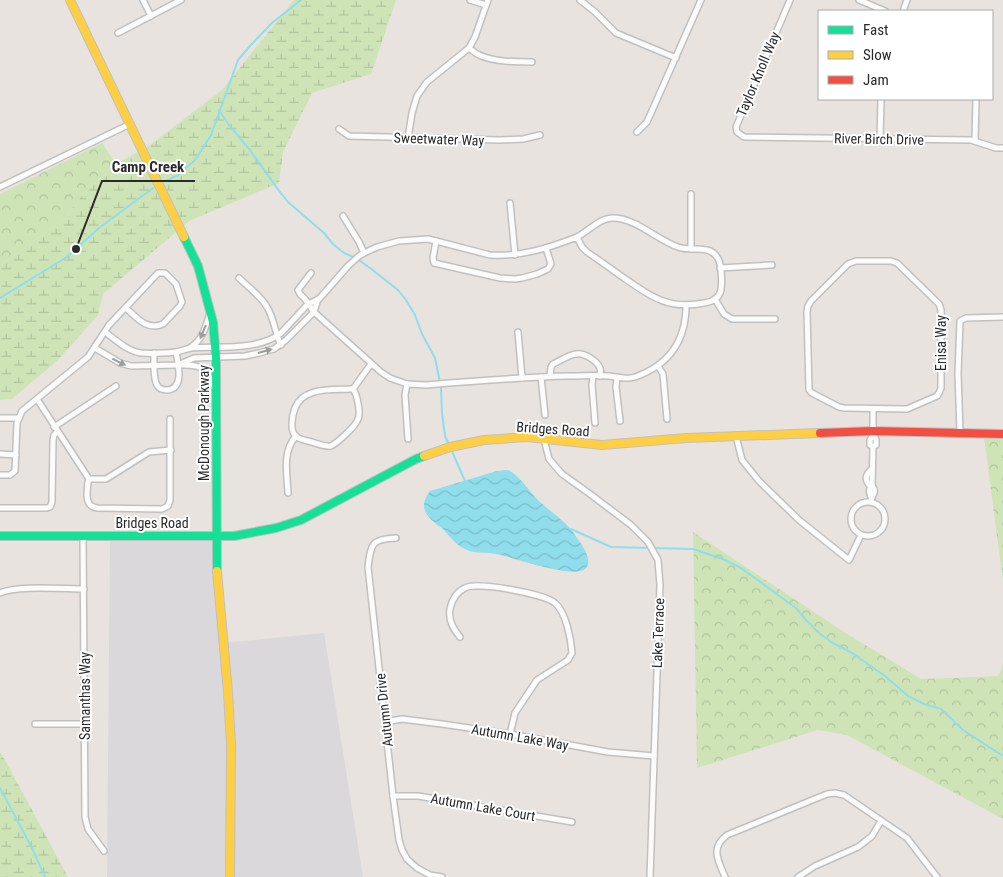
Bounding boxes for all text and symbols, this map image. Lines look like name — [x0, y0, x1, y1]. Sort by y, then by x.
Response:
legend — [818, 10, 993, 100]
text: Fast — [863, 21, 888, 39]
street label: Taylor Knoll Way — [733, 29, 783, 119]
text: Slow — [863, 46, 892, 64]
text: Jam — [863, 71, 889, 89]
street label: Sweetwater Way — [393, 129, 485, 149]
street label: River Birch Drive — [834, 130, 925, 148]
callout: Camp Creek — [102, 151, 195, 181]
text: Camp Creek — [112, 158, 185, 176]
street label: Enisa Way — [933, 315, 949, 371]
one-way arrow — [199, 325, 207, 340]
one-way arrow — [257, 347, 272, 355]
one-way arrow — [112, 358, 126, 366]
street label: McDonough Parkway — [196, 365, 212, 481]
street label: Bridges Road — [516, 418, 590, 440]
street label: Bridges Road — [115, 515, 189, 531]
street label: Lake Terrace — [649, 597, 667, 668]
street label: Samanthas Way — [77, 652, 93, 740]
street label: Autumn Drive — [372, 672, 396, 748]
street label: Autumn Lake Way — [470, 721, 570, 753]
street label: Autumn Lake Court — [429, 790, 537, 824]

